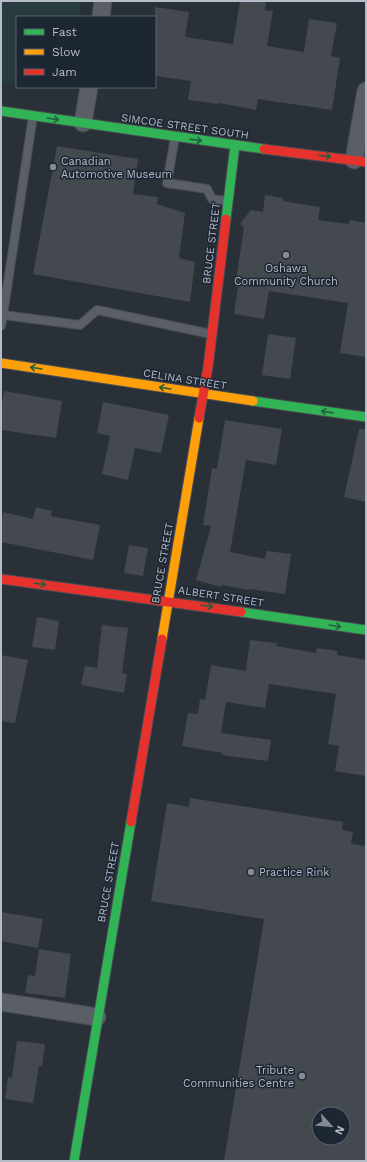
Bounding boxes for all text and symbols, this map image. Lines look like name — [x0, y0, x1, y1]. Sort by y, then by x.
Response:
legend — [16, 16, 156, 88]
text: Fast — [52, 25, 77, 39]
text: Slow — [52, 45, 80, 59]
text: Jam — [52, 65, 77, 79]
street label: SIMCOE STREET SOUTH — [120, 111, 250, 142]
one-way arrow — [46, 115, 59, 123]
one-way arrow — [189, 136, 202, 144]
one-way arrow — [318, 153, 331, 160]
place label: Canadian Automotive Museum — [61, 155, 172, 181]
marker: Canadian Automotive Museum — [48, 162, 58, 172]
street label: BRUCE STREET — [200, 201, 223, 285]
marker: Oshawa Community Church — [281, 250, 291, 260]
place label: Oshawa Community Church — [234, 262, 338, 288]
one-way arrow — [30, 364, 43, 372]
street label: CELINA STREET — [142, 366, 228, 393]
one-way arrow — [158, 384, 171, 392]
one-way arrow — [321, 408, 334, 416]
street label: BRUCE STREET — [149, 521, 176, 605]
one-way arrow — [33, 580, 46, 588]
street label: ALBERT STREET — [177, 583, 265, 610]
one-way arrow — [200, 602, 213, 610]
one-way arrow — [328, 622, 341, 630]
street label: BRUCE STREET — [95, 840, 122, 924]
place label: Practice Rink — [259, 866, 329, 879]
marker: Practice Rink — [246, 867, 256, 877]
place label: Tribute Communities Centre — [183, 1064, 294, 1090]
marker: Tribute Communities Centre — [297, 1071, 307, 1081]
north arrow — [311, 1106, 351, 1146]
text: N — [332, 1124, 347, 1137]

